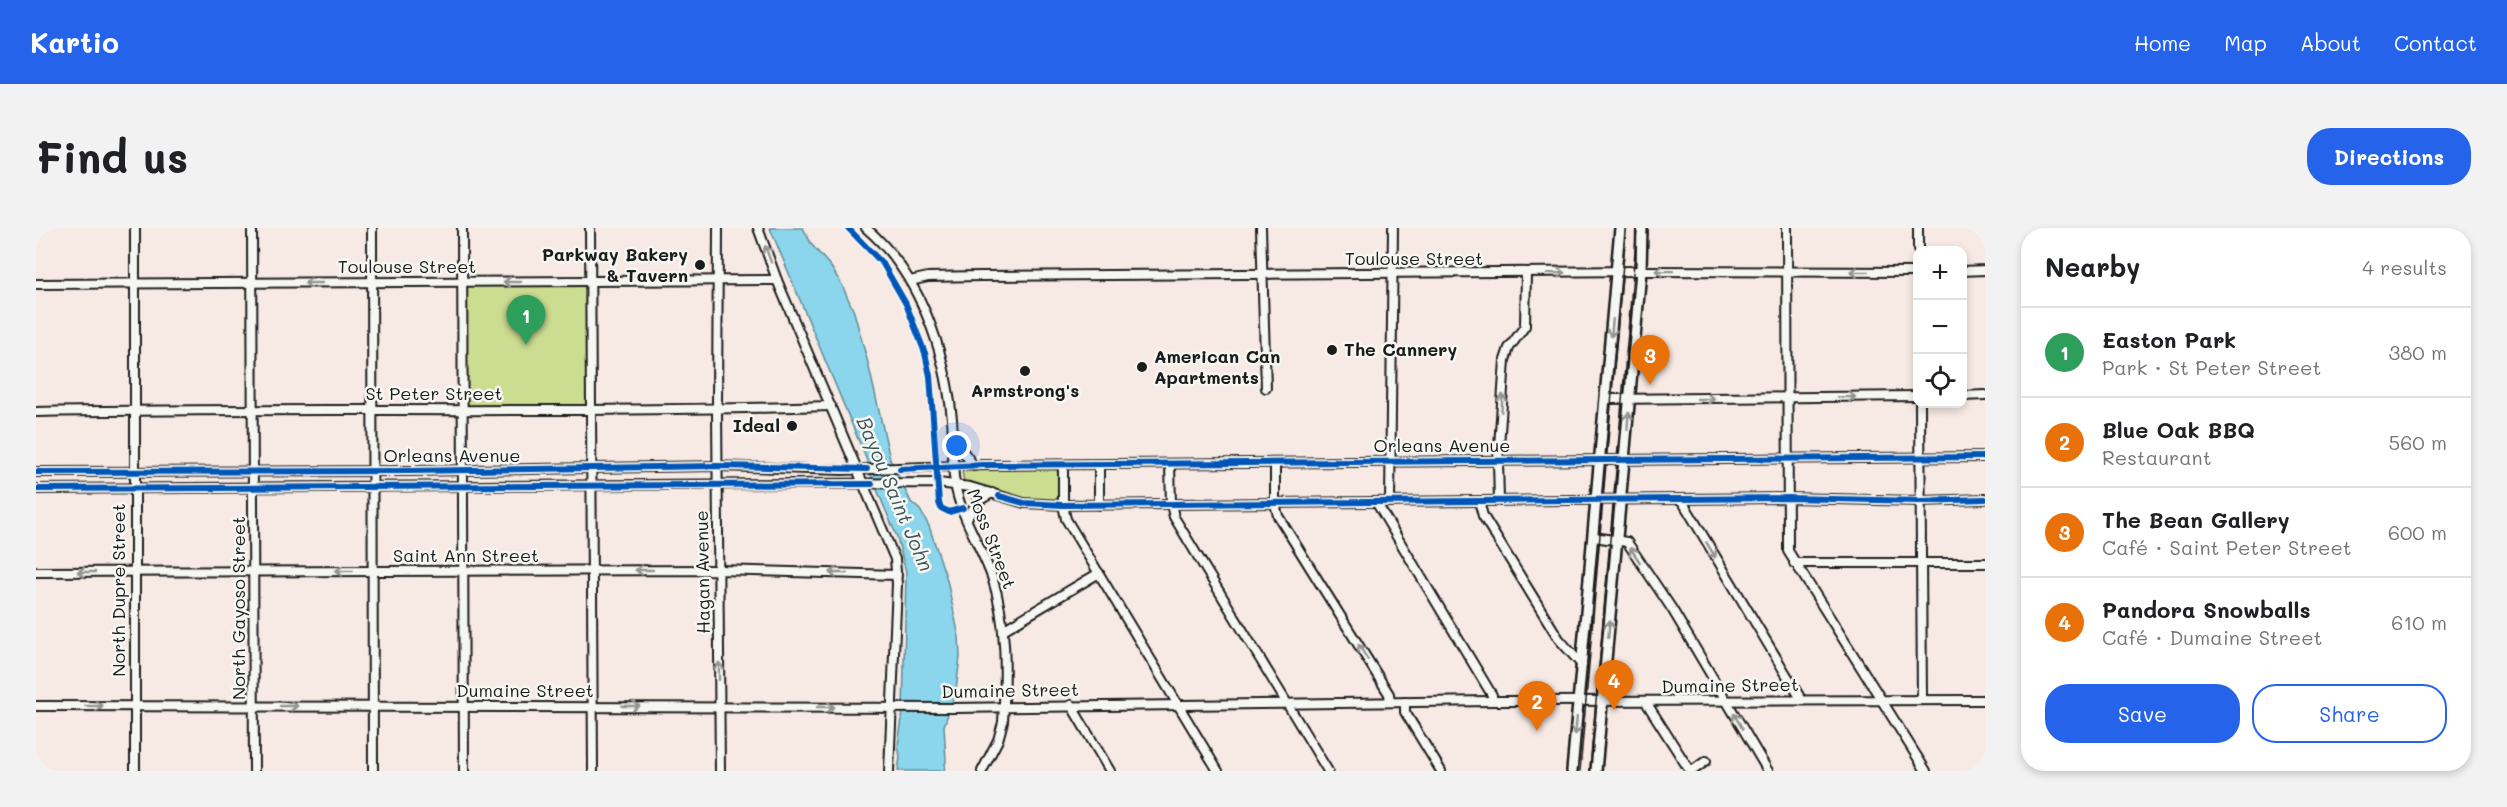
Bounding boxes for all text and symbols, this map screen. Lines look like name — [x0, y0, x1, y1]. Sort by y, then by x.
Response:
text: Kartio — [30, 24, 119, 60]
text: Home — [2134, 29, 2191, 56]
text: Map — [2224, 29, 2267, 56]
text: About — [2300, 29, 2361, 56]
text: Contact — [2394, 29, 2477, 56]
button: Directions — [2307, 128, 2471, 185]
text: Find us — [36, 129, 188, 184]
place label: Parkway Bakery & Tavern — [542, 242, 688, 287]
one-way arrow — [761, 245, 772, 264]
street label: Toulouse Street — [1345, 246, 1483, 270]
map controls — [1913, 246, 1967, 408]
button: + — [1913, 246, 1967, 300]
text: Nearby — [2045, 250, 2140, 284]
street label: Toulouse Street — [338, 254, 476, 278]
text: 4 results — [2362, 254, 2447, 280]
marker: Parkway Bakery & Tavern — [693, 258, 707, 272]
one-way arrow — [1655, 266, 1675, 277]
one-way arrow — [1850, 266, 1870, 278]
one-way arrow — [1546, 267, 1566, 279]
one-way arrow — [503, 276, 523, 288]
one-way arrow — [304, 277, 324, 288]
pin: 1 — [506, 296, 546, 345]
button: − — [1913, 300, 1967, 354]
one-way arrow — [1606, 318, 1617, 338]
text: Easton Park — [2102, 325, 2236, 354]
pin: 3 — [1630, 336, 1670, 385]
place label: The Cannery — [1344, 337, 1457, 361]
text: 1 — [2060, 339, 2069, 365]
text: 380 m — [2389, 339, 2447, 365]
marker: The Cannery — [1325, 343, 1339, 357]
place label: American Can Apartments — [1154, 344, 1280, 389]
button: locate — [1913, 354, 1967, 408]
text: Park · St Peter Street — [2102, 354, 2321, 380]
marker: American Can Apartments — [1135, 360, 1149, 374]
marker: Armstrong's — [1018, 364, 1032, 378]
place label: Armstrong's — [971, 378, 1079, 402]
street label: St Peter Street — [365, 381, 503, 405]
one-way arrow — [1836, 391, 1856, 403]
one-way arrow — [1497, 393, 1508, 413]
one-way arrow — [1696, 393, 1716, 404]
one-way arrow — [1623, 411, 1634, 431]
water label: Bayou Saint John — [852, 412, 940, 575]
place label: Ideal — [733, 413, 780, 437]
text: Blue Oak BBQ — [2102, 415, 2255, 444]
marker: Ideal — [785, 419, 799, 433]
text: 2 — [2059, 429, 2070, 455]
text: 560 m — [2389, 429, 2447, 455]
your location — [942, 431, 971, 460]
street label: Orleans Avenue — [1374, 433, 1510, 457]
street label: Orleans Avenue — [384, 443, 520, 467]
text: Restaurant — [2102, 444, 2212, 470]
street label: Moss Street — [962, 485, 1022, 592]
street label: North Dupre Street — [106, 503, 130, 677]
text: The Bean Gallery — [2102, 505, 2290, 534]
street label: Hagan Avenue — [689, 510, 715, 634]
street label: North Gayoso Street — [226, 516, 250, 700]
text: 3 — [2059, 519, 2071, 545]
text: 600 m — [2388, 519, 2447, 545]
text: Café · Saint Peter Street — [2102, 534, 2352, 560]
one-way arrow — [1705, 541, 1717, 558]
street label: Saint Ann Street — [393, 543, 539, 567]
one-way arrow — [1629, 547, 1641, 564]
one-way arrow — [634, 564, 654, 576]
one-way arrow — [334, 565, 354, 577]
one-way arrow — [76, 566, 96, 578]
one-way arrow — [829, 568, 849, 579]
text: Pandora Snowballs — [2102, 595, 2311, 624]
text: 4 — [2058, 609, 2071, 635]
text: 610 m — [2391, 609, 2447, 635]
one-way arrow — [1604, 620, 1615, 640]
text: Café · Dumaine Street — [2102, 624, 2322, 650]
one-way arrow — [1356, 643, 1369, 660]
pin: 4 — [1594, 660, 1634, 710]
one-way arrow — [713, 661, 725, 681]
street label: Dumaine Street — [1661, 672, 1799, 698]
street label: Dumaine Street — [941, 677, 1079, 703]
street label: Dumaine Street — [456, 678, 594, 702]
pin: 2 — [1518, 682, 1556, 731]
button: Save — [2045, 684, 2240, 743]
button: Share — [2252, 684, 2447, 743]
one-way arrow — [84, 700, 104, 712]
one-way arrow — [279, 700, 299, 712]
one-way arrow — [621, 700, 641, 712]
one-way arrow — [816, 701, 836, 713]
one-way arrow — [1732, 712, 1743, 730]
one-way arrow — [1571, 716, 1582, 736]

